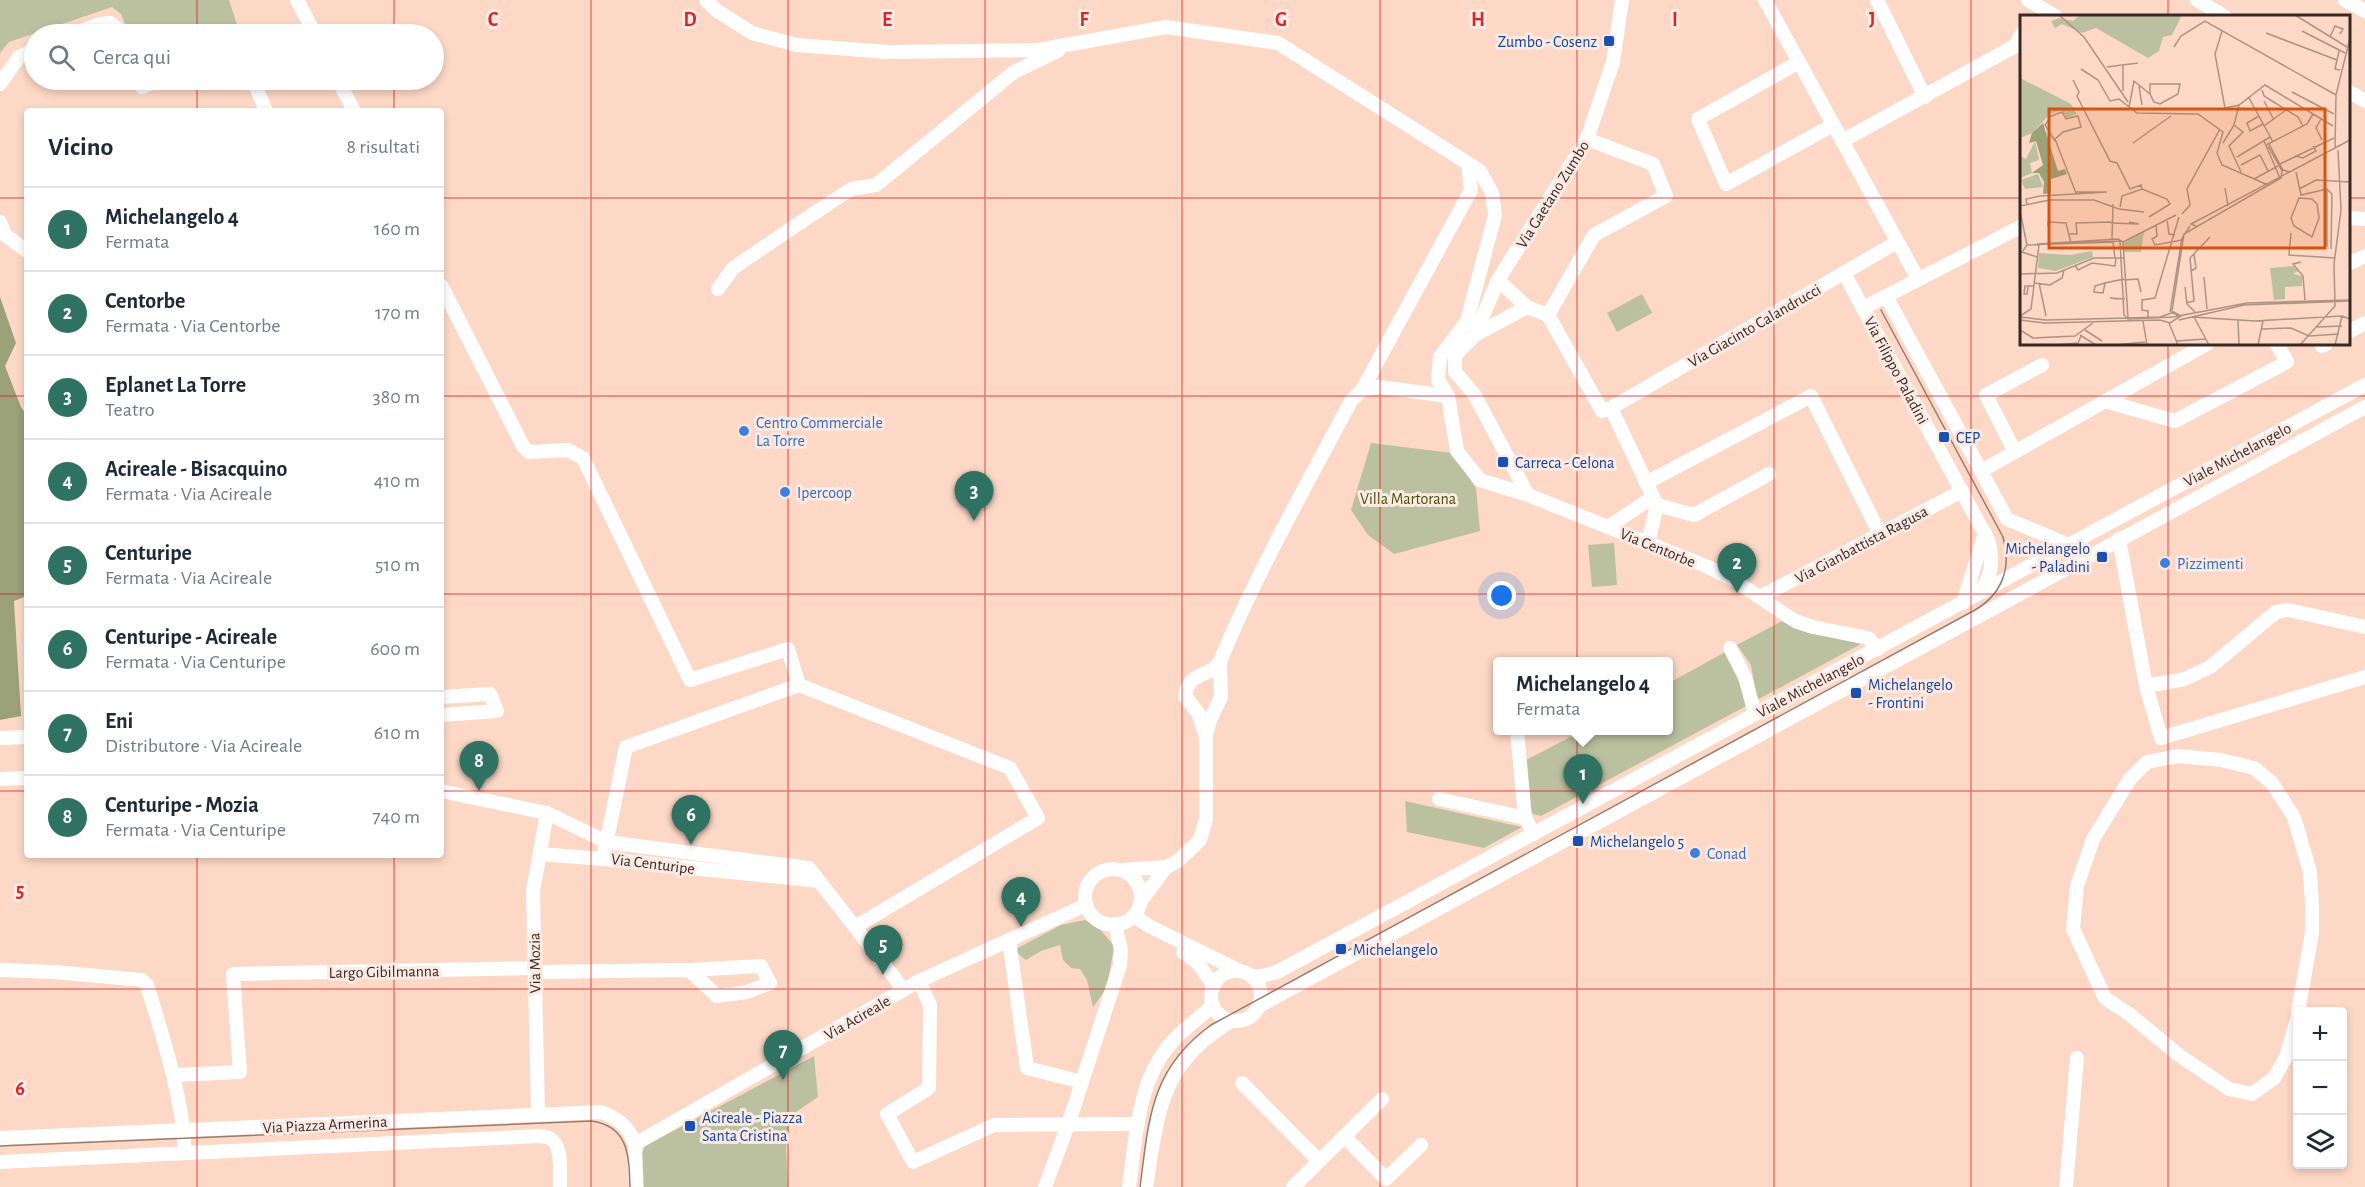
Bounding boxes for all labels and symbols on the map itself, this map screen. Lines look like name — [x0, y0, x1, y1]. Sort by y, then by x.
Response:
text: C — [488, 10, 499, 30]
text: D — [683, 10, 697, 30]
text: E — [882, 10, 892, 30]
text: F — [1079, 10, 1089, 30]
text: G — [1275, 10, 1287, 30]
text: H — [1471, 10, 1485, 30]
text: I — [1672, 10, 1678, 30]
text: J — [1869, 10, 1875, 30]
inset map — [2020, 15, 2350, 345]
place label: Zumbo - Cosenz — [1498, 34, 1597, 50]
marker: Zumbo - Cosenz — [1602, 34, 1616, 48]
street label: Via Gaetano Zumbo — [1513, 138, 1592, 251]
street label: Via Giacinto Calandrucci — [1685, 281, 1824, 370]
street label: Via Filippo Paladini — [1861, 314, 1931, 427]
place label: Centro Commerciale La Torre — [756, 415, 883, 449]
street label: Viale Michelangelo — [2181, 420, 2294, 490]
marker: Centro Commerciale La Torre — [737, 424, 751, 438]
marker: CEP — [1937, 430, 1951, 444]
place label: CEP — [1956, 430, 1980, 446]
marker: Carreca - Celona — [1496, 455, 1510, 469]
place label: Carreca - Celona — [1515, 455, 1615, 471]
pin: 3 — [954, 472, 994, 521]
marker: Ipercoop — [778, 485, 792, 499]
place label: Ipercoop — [797, 485, 852, 501]
park label: Villa Martorana — [1360, 491, 1456, 507]
street label: Via Gianbattista Ragusa — [1792, 503, 1931, 587]
street label: Via Centorbe — [1618, 526, 1698, 570]
place label: Michelangelo - Paladini — [2005, 541, 2090, 575]
pin: 2 — [1718, 544, 1756, 593]
marker: Michelangelo - Paladini — [2095, 550, 2109, 564]
marker: Pizzimenti — [2158, 556, 2172, 570]
place label: Pizzimenti — [2177, 556, 2244, 572]
your location — [1487, 581, 1516, 610]
street label: Viale Michelangelo — [1754, 651, 1867, 721]
place label: Michelangelo - Frontini — [1868, 677, 1953, 711]
marker: Michelangelo - Frontini — [1849, 686, 1863, 700]
pin: 8 — [460, 742, 498, 791]
pin: 1 — [1564, 754, 1602, 804]
pin: 6 — [672, 796, 710, 845]
marker: Michelangelo 5 — [1571, 834, 1585, 848]
place label: Michelangelo 5 — [1590, 834, 1684, 850]
marker: Conad — [1688, 846, 1702, 860]
place label: Conad — [1707, 846, 1747, 862]
street label: Via Centuripe — [610, 851, 696, 877]
pin: 4 — [1002, 878, 1040, 927]
text: 5 — [16, 881, 24, 901]
pin: 5 — [864, 926, 902, 975]
street label: Via Mozia — [526, 932, 544, 993]
marker: Michelangelo — [1334, 942, 1348, 956]
place label: Michelangelo — [1353, 942, 1438, 958]
street label: Largo Gibilmanna — [329, 963, 439, 981]
street label: Via Acireale — [822, 993, 893, 1043]
pin: 7 — [764, 1030, 802, 1080]
text: 6 — [15, 1079, 25, 1099]
place label: Acireale - Piazza Santa Cristina — [702, 1110, 803, 1144]
street label: Via Piazza Armerina — [262, 1114, 388, 1136]
marker: Acireale - Piazza Santa Cristina — [683, 1119, 697, 1133]

